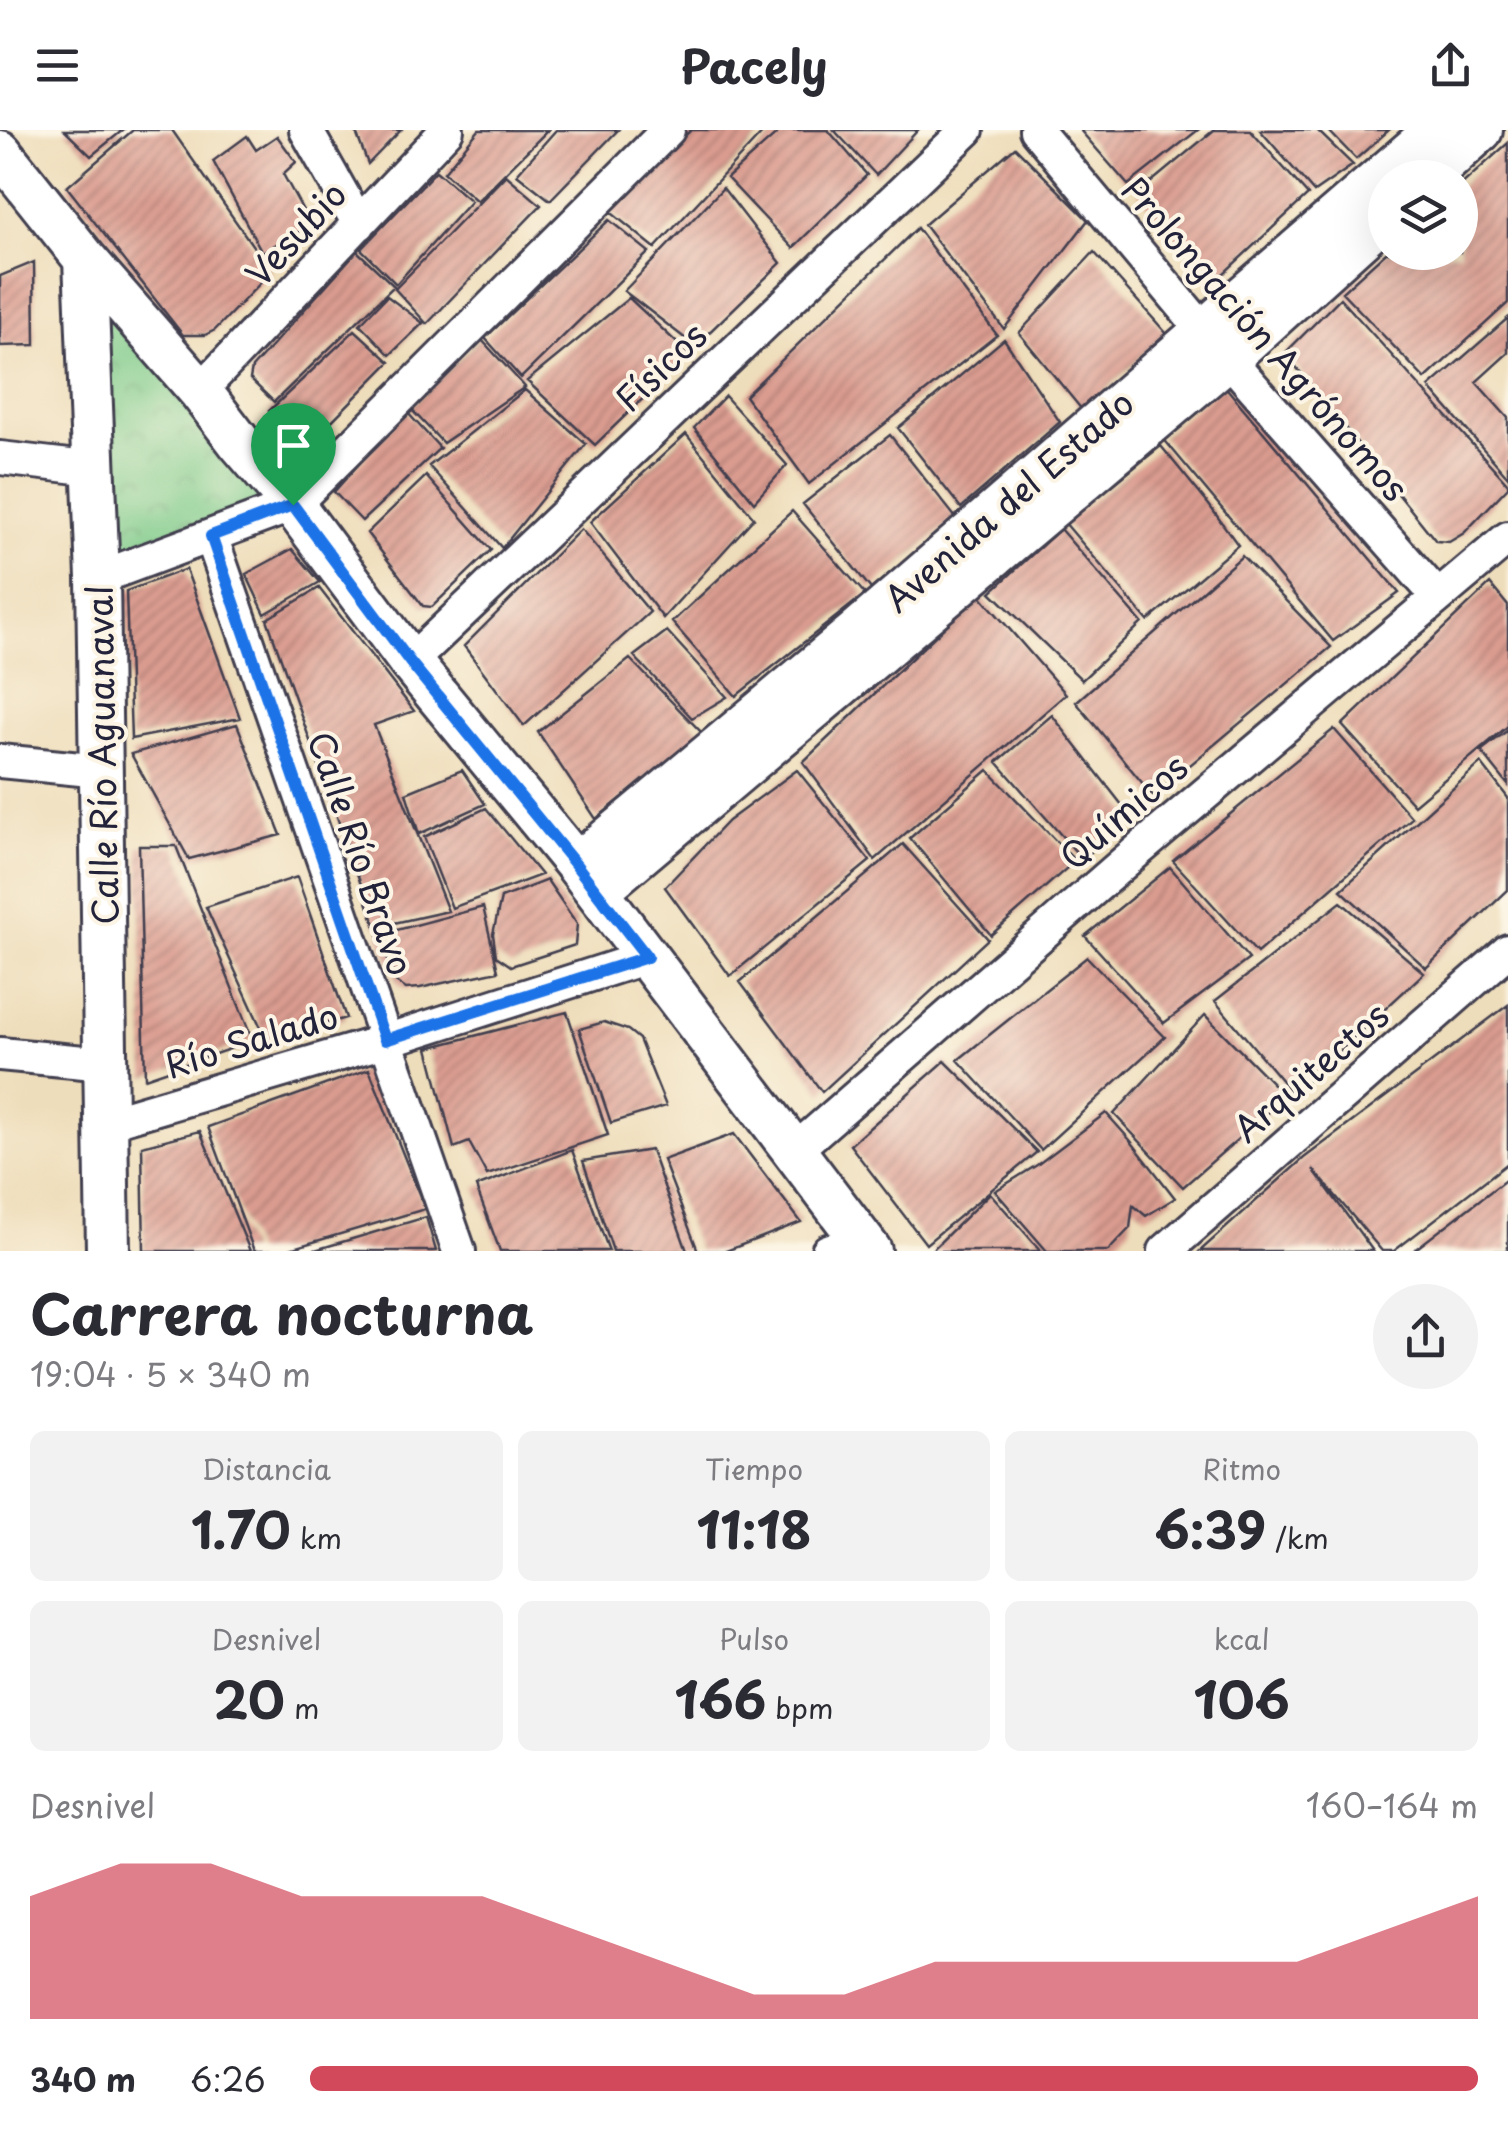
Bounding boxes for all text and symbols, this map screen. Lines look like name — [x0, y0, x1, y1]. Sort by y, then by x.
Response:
text: Pacely — [681, 31, 827, 99]
icon: menu — [30, 38, 85, 93]
icon: share — [1423, 38, 1478, 93]
map controls — [1368, 160, 1478, 270]
button: layers — [1368, 160, 1478, 270]
street label: Prolongación Agrónomos — [1110, 164, 1422, 512]
street label: Vesubio — [232, 168, 358, 298]
street label: Físicos — [602, 309, 718, 423]
street label: Avenida del Estado — [871, 376, 1145, 624]
pin — [251, 403, 336, 506]
icon: arrive — [266, 418, 321, 473]
street label: Calle Río Aguanaval — [72, 585, 130, 925]
street label: Calle Río Bravo — [295, 724, 429, 982]
street label: Químicos — [1048, 741, 1198, 881]
street label: Río Salado — [158, 988, 344, 1090]
street label: Arquitectos — [1221, 988, 1399, 1154]
text: Carrera nocturna — [30, 1271, 533, 1354]
button: share — [1373, 1284, 1478, 1389]
text: 19:04 · 5 × 340 m — [30, 1350, 311, 1398]
text: Distancia — [202, 1447, 331, 1490]
text: Tiempo — [705, 1447, 803, 1490]
text: Ritmo — [1202, 1447, 1281, 1490]
text: 1.70 — [191, 1490, 291, 1566]
text: 11:18 — [696, 1490, 812, 1566]
text: 6:39 — [1154, 1490, 1266, 1566]
text: km — [291, 1516, 342, 1559]
text: /km — [1266, 1516, 1329, 1559]
text: Desnivel — [212, 1617, 321, 1660]
text: Pulso — [719, 1617, 789, 1660]
text: kcal — [1214, 1617, 1270, 1660]
text: 20 — [213, 1660, 285, 1736]
text: 166 — [675, 1660, 766, 1736]
text: 106 — [1194, 1660, 1290, 1736]
text: m — [285, 1686, 319, 1729]
text: bpm — [766, 1686, 833, 1729]
text: Desnivel — [30, 1781, 155, 1829]
text: 160–164 m — [1306, 1781, 1478, 1829]
text: 340 m — [30, 2055, 136, 2103]
text: 6:26 — [190, 2055, 265, 2103]

